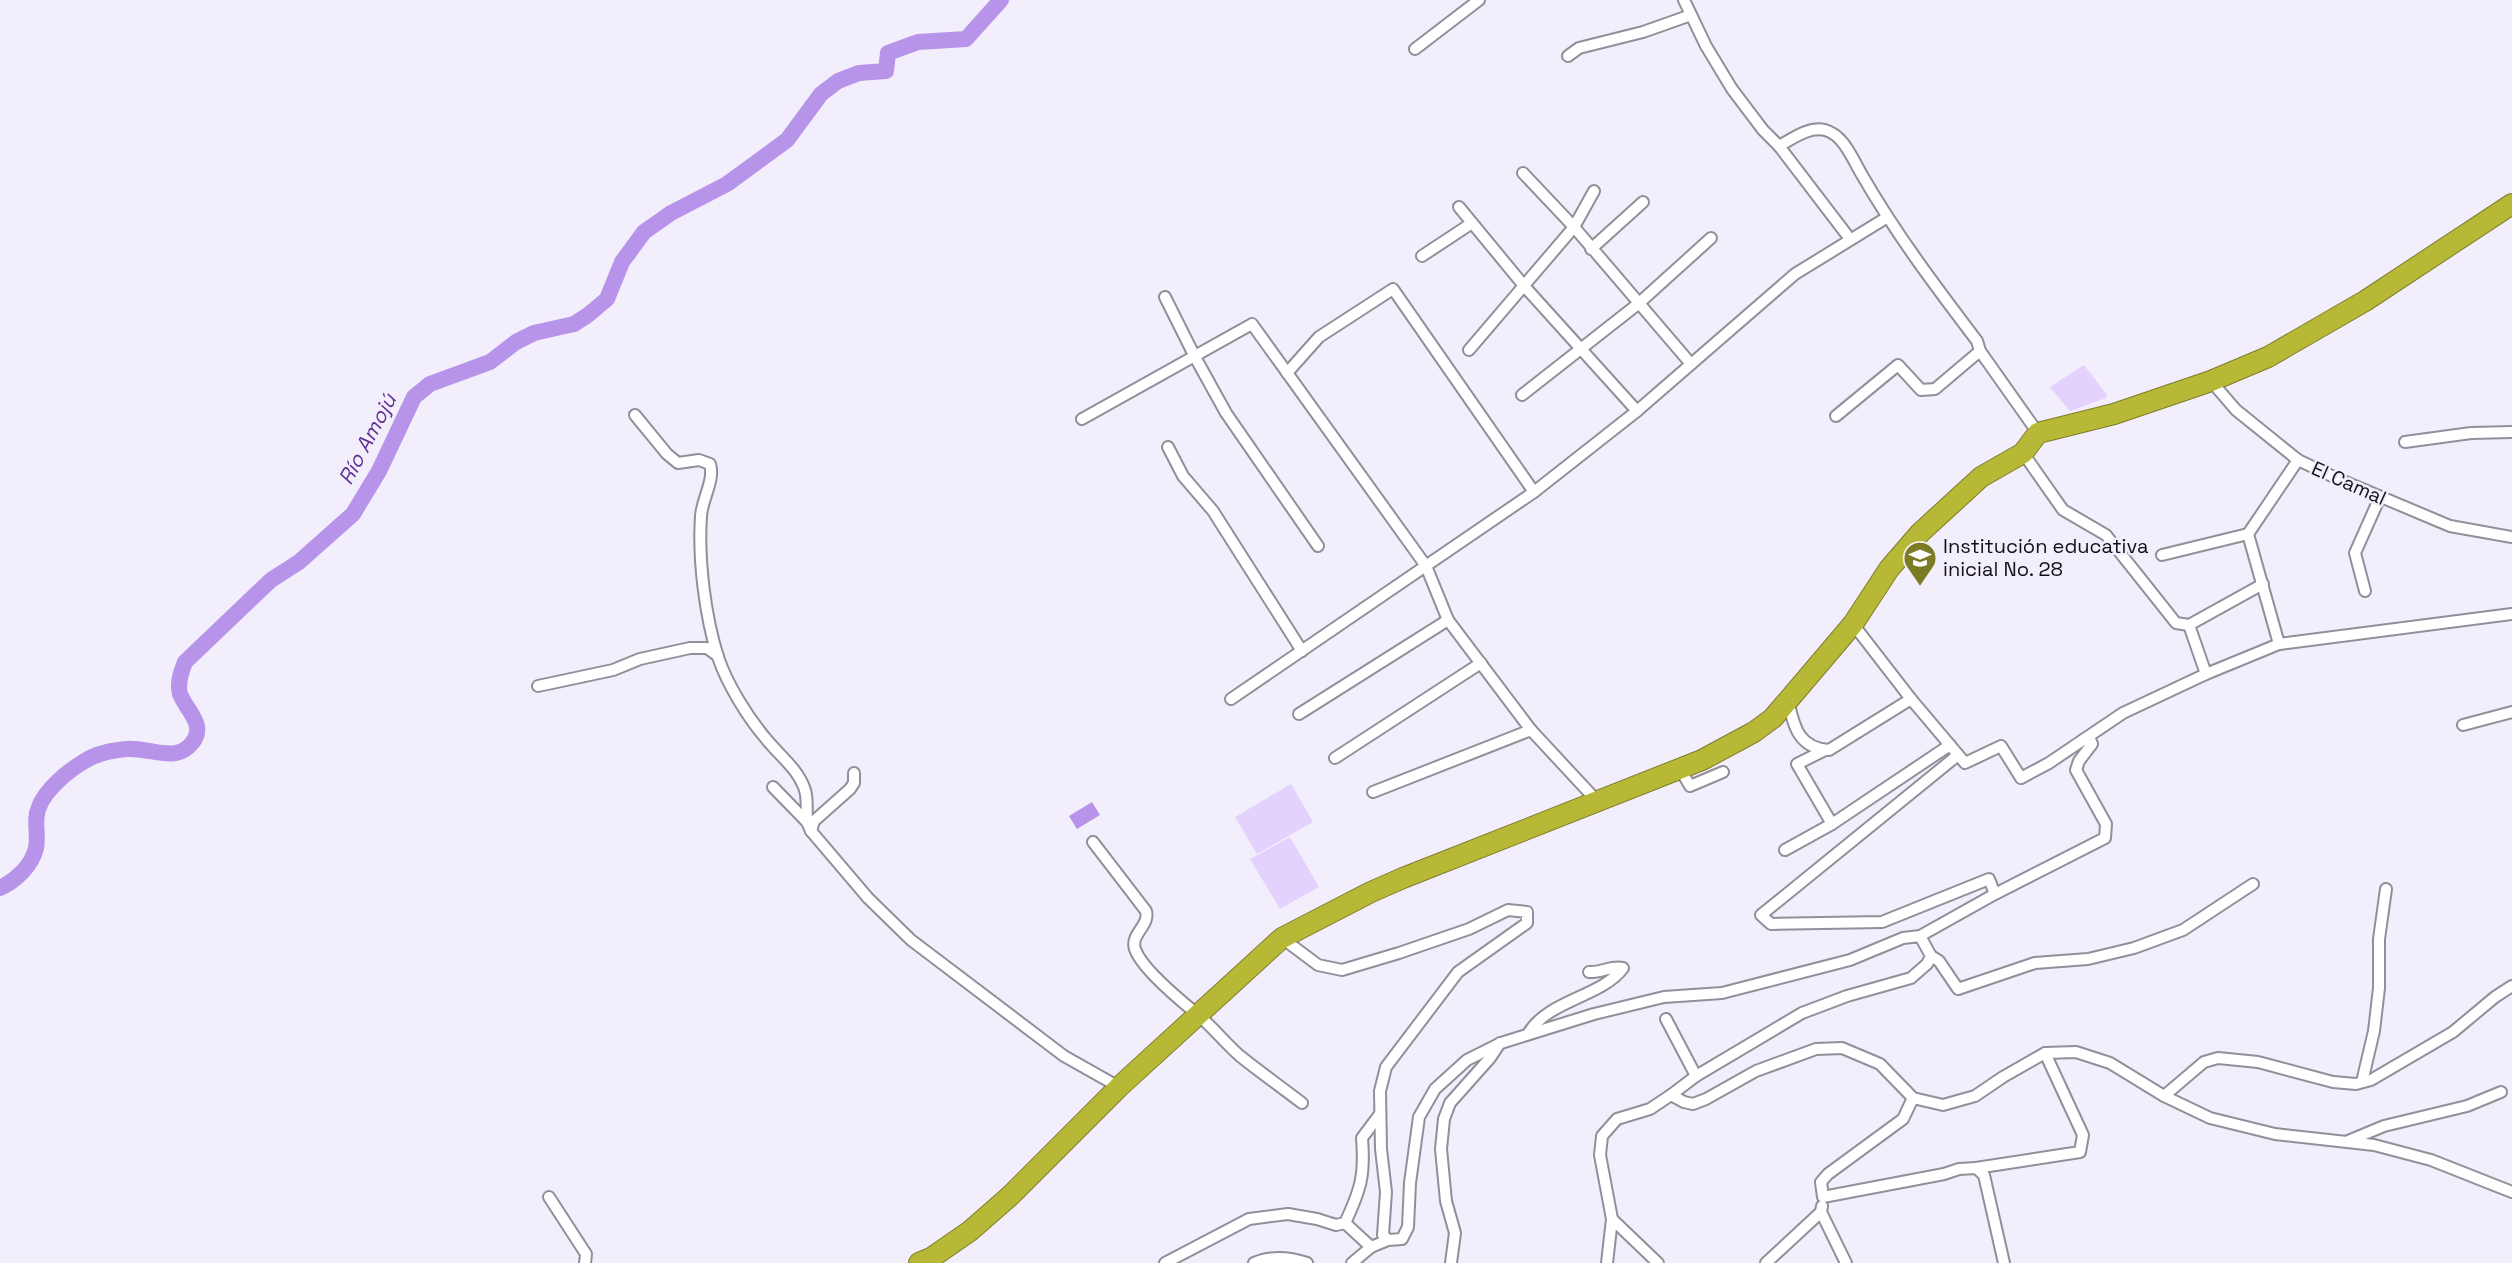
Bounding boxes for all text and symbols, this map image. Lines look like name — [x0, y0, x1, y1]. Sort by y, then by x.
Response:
water label: Río Amojú — [332, 388, 403, 489]
street label: El Camal — [2308, 455, 2390, 511]
place label: Institución educativa inicial No. 28 — [1943, 533, 2148, 582]
school or university icon: Institución educativa inicial No. 28 — [1902, 540, 1938, 587]

